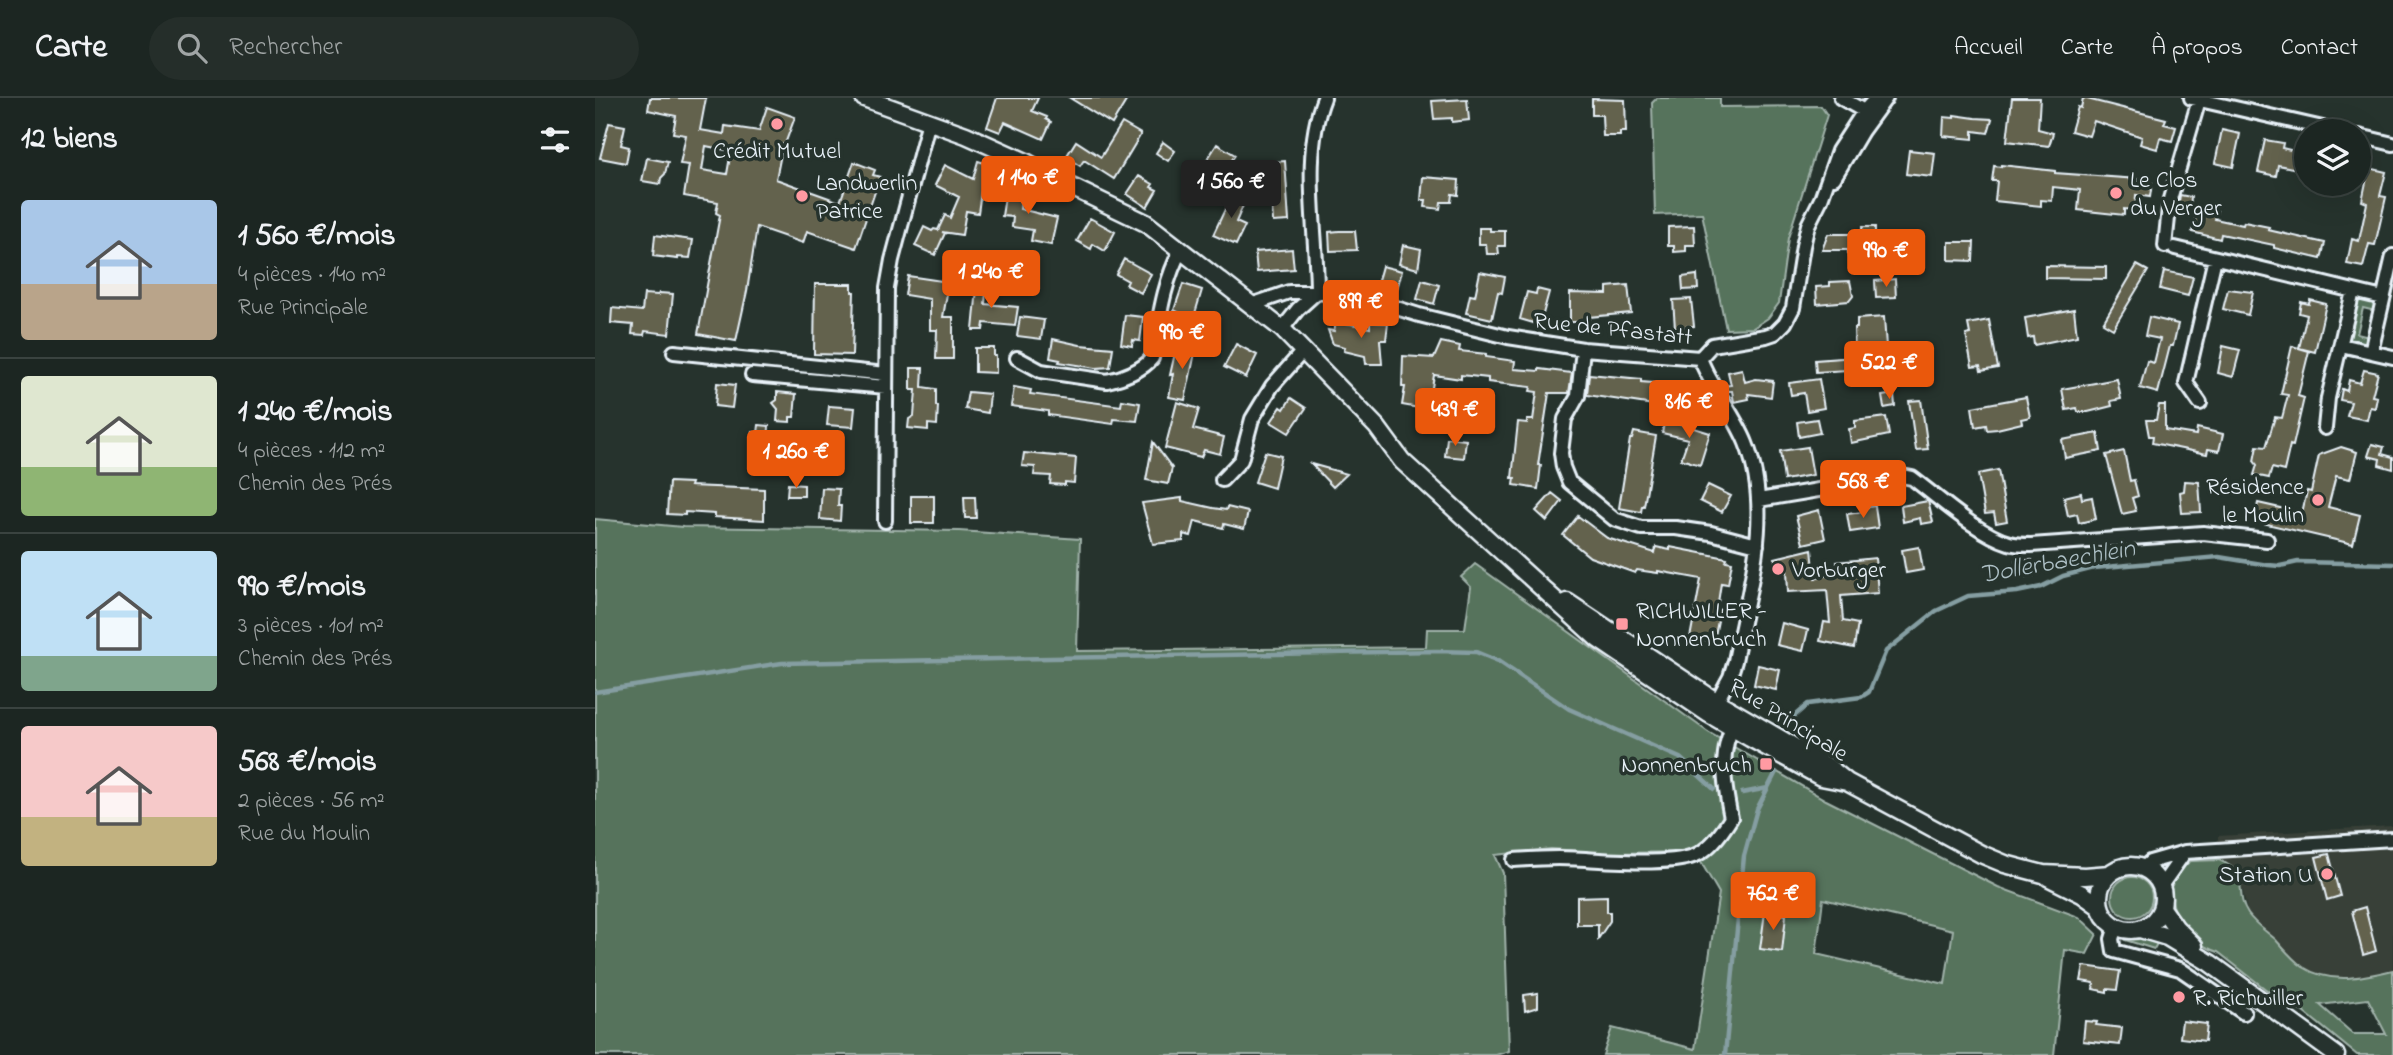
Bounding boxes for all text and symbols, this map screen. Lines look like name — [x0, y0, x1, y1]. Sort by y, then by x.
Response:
search box — [149, 17, 639, 80]
text: Carte — [35, 24, 107, 72]
icon: search — [173, 29, 211, 67]
text: Rechercher — [229, 29, 342, 67]
text: Accueil — [1954, 31, 2023, 66]
text: Carte — [2061, 31, 2113, 66]
text: À propos — [2151, 31, 2243, 66]
text: Contact — [2281, 31, 2358, 66]
marker: Crédit Mutuel — [769, 116, 785, 132]
text: 12 biens — [21, 118, 118, 162]
map controls — [2294, 119, 2371, 196]
button: layers — [2294, 119, 2371, 196]
icon: filters — [536, 121, 574, 159]
place label: Crédit Mutuel — [713, 135, 841, 170]
pin: 1 140 € — [963, 156, 1093, 216]
pin: 1 560 € — [1166, 160, 1296, 220]
text: 1 140 € — [997, 162, 1059, 195]
place label: Le Clos du Verger — [2130, 164, 2222, 227]
text: 1 560 € — [1197, 166, 1265, 199]
place label: Landwerlin Patrice — [816, 167, 917, 230]
marker: Le Clos du Verger — [2108, 185, 2124, 201]
marker: Landwerlin Patrice — [794, 188, 810, 204]
text: 1 560 €/mois — [238, 215, 396, 259]
icon: home — [77, 228, 161, 312]
pin: 990 € — [1837, 230, 1935, 289]
text: 990 € — [1863, 235, 1909, 268]
pin: 1 240 € — [926, 250, 1056, 310]
text: 1 240 € — [958, 256, 1024, 289]
text: 4 pièces · 140 m² — [238, 259, 386, 292]
pin: 899 € — [1312, 280, 1410, 340]
text: 899 € — [1339, 286, 1383, 319]
text: Rue Principale — [238, 292, 368, 325]
street label: Rue de Pfastatt — [1531, 305, 1694, 356]
pin: 990 € — [1133, 312, 1231, 371]
text: 990 € — [1159, 317, 1205, 350]
pin: 522 € — [1840, 342, 1938, 401]
text: 522 € — [1860, 347, 1918, 380]
pin: 816 € — [1640, 380, 1738, 440]
text: 816 € — [1665, 386, 1713, 419]
pin: 439 € — [1406, 388, 1504, 448]
text: 1 240 €/mois — [238, 391, 393, 435]
text: 439 € — [1431, 394, 1479, 427]
icon: home — [77, 404, 161, 488]
pin: 1 260 € — [731, 430, 861, 490]
text: 4 pièces · 112 m² — [238, 435, 385, 468]
text: 1 260 € — [763, 436, 829, 469]
pin: 568 € — [1814, 460, 1912, 520]
text: 568 € — [1836, 466, 1890, 499]
text: Chemin des Prés — [238, 468, 393, 501]
place label: Résidence le Moulin — [2206, 471, 2304, 534]
marker: Résidence le Moulin — [2310, 492, 2326, 508]
water label: Dollerbaechlein — [1977, 530, 2139, 595]
place label: Vorburger — [1791, 554, 1887, 589]
marker: Vorburger — [1770, 561, 1786, 577]
text: 990 €/mois — [238, 566, 366, 610]
icon: home — [77, 579, 161, 663]
place label: RICHWILLER - Nonnenbruch — [1636, 595, 1767, 658]
text: 3 pièces · 101 m² — [238, 610, 384, 643]
marker: RICHWILLER - Nonnenbruch — [1614, 616, 1630, 632]
text: Chemin des Prés — [238, 643, 393, 676]
street label: Rue Principale — [1721, 670, 1855, 772]
text: 568 €/mois — [238, 741, 377, 785]
place label: Nonnenbruch — [1621, 749, 1752, 784]
icon: home — [77, 754, 161, 838]
marker: Nonnenbruch — [1758, 756, 1774, 772]
text: 2 pièces · 56 m² — [238, 785, 384, 818]
text: Rue du Moulin — [238, 818, 370, 851]
place label: Station U — [2219, 859, 2313, 894]
marker: Station U — [2319, 866, 2335, 882]
pin: 762 € — [1724, 872, 1822, 932]
text: 762 € — [1747, 878, 1799, 911]
place label: R. Richwiller — [2193, 982, 2304, 1017]
marker: R. Richwiller — [2171, 989, 2187, 1005]

